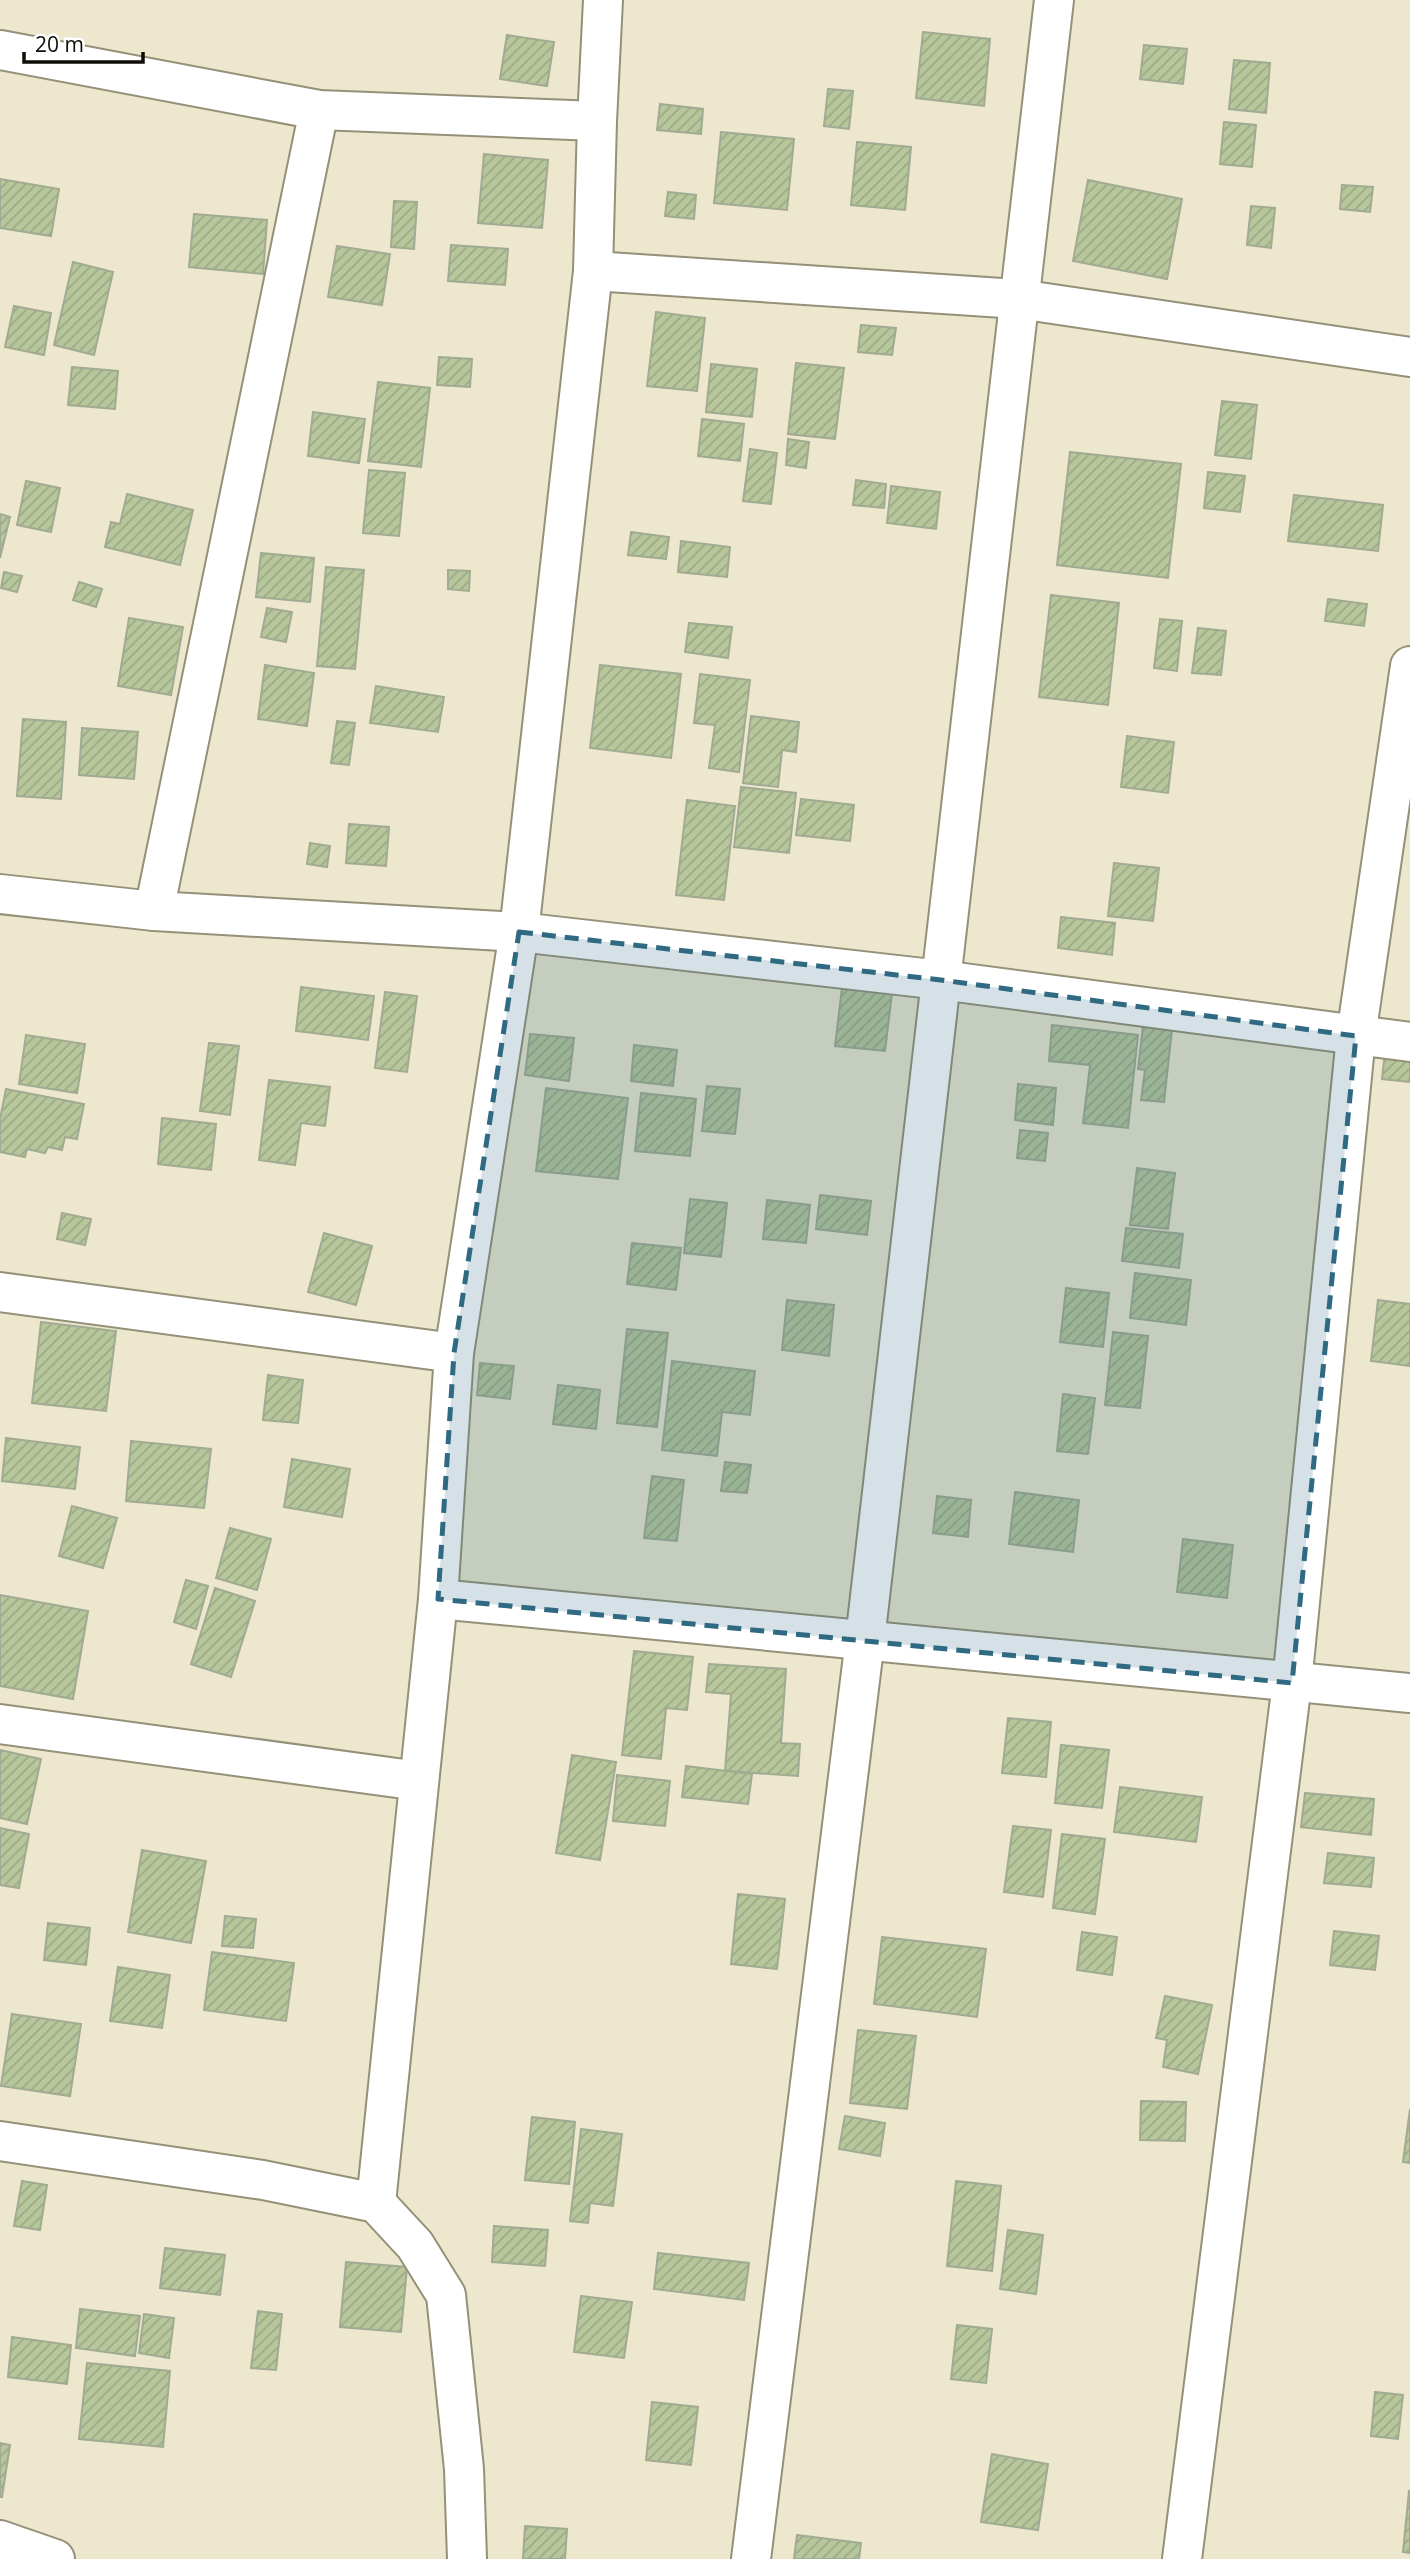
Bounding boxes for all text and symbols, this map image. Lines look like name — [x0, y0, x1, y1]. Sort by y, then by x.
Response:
scale bar — [24, 21, 144, 65]
text: 20 m — [35, 30, 84, 58]

